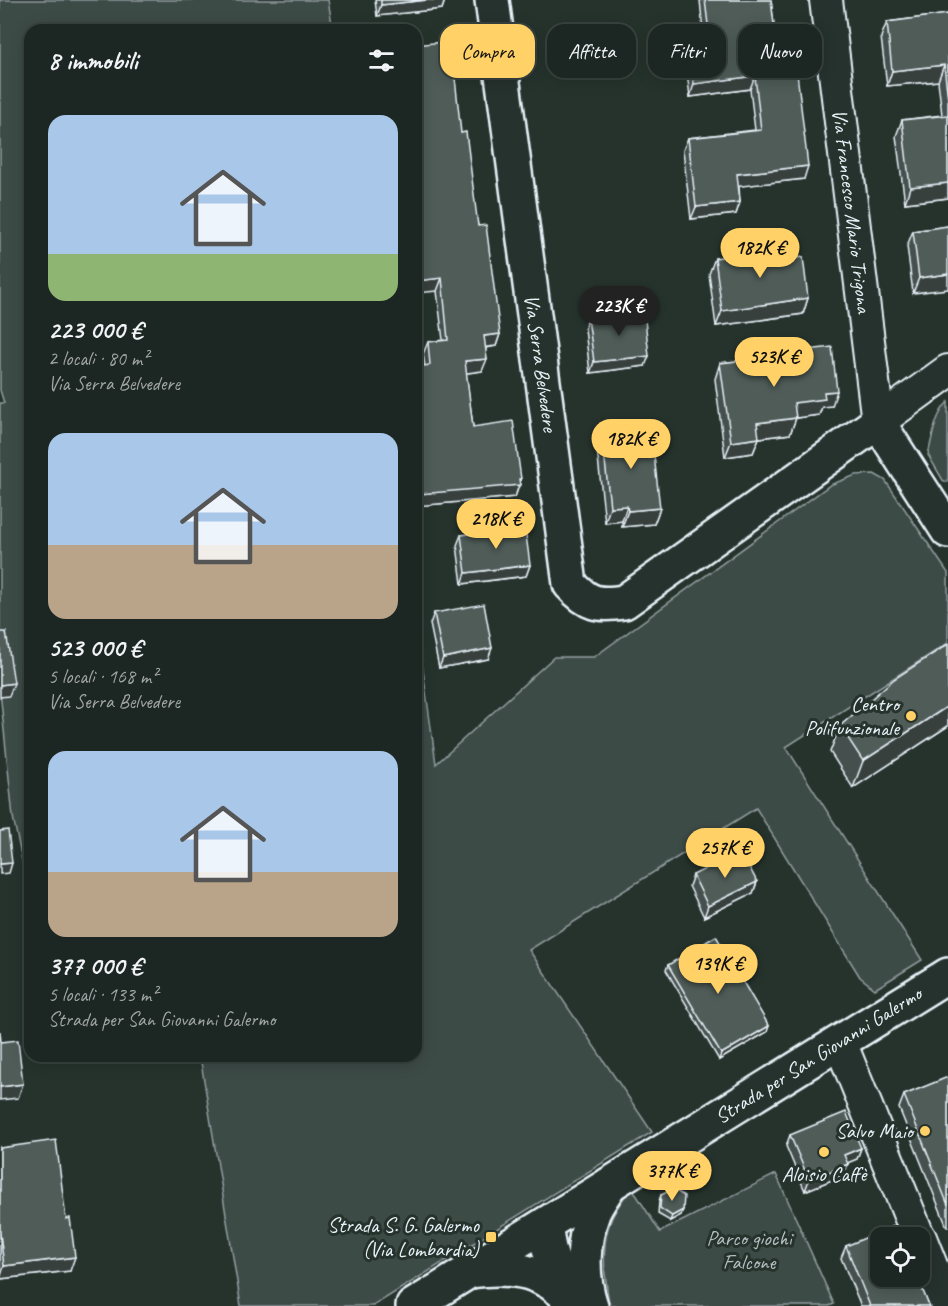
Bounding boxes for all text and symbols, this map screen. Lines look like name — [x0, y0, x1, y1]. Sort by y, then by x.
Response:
chip: Compra — [440, 24, 535, 78]
chip: Affitta — [547, 24, 636, 78]
chip: Filtri — [648, 24, 726, 78]
chip: Nuovo — [738, 24, 822, 78]
text: 8 immobili — [48, 44, 138, 77]
icon: filters — [365, 44, 398, 77]
street label: Via Francesco Mario Trigona — [827, 108, 878, 316]
icon: home — [169, 154, 277, 262]
pin: 182K € — [711, 228, 809, 279]
text: 182K € — [735, 235, 786, 260]
pin: 223K € — [570, 286, 668, 337]
street label: Via Serra Belvedere — [518, 293, 564, 435]
text: 223K € — [594, 293, 645, 318]
text: 223 000 € — [48, 313, 142, 346]
pin: 523K € — [725, 337, 823, 388]
text: 523K € — [749, 344, 799, 369]
text: 2 locali · 80 m² — [48, 346, 148, 371]
text: Via Serra Belvedere — [48, 371, 180, 396]
pin: 182K € — [582, 419, 680, 470]
text: 182K € — [606, 426, 657, 451]
icon: home — [169, 472, 277, 580]
pin: 218K € — [447, 499, 545, 550]
text: 218K € — [471, 506, 522, 531]
text: 523 000 € — [48, 631, 142, 664]
text: 5 locali · 168 m² — [48, 664, 157, 689]
text: Via Serra Belvedere — [48, 689, 180, 714]
place label: Centro Polifunzionale — [805, 691, 902, 741]
marker: Centro Polifunzionale — [904, 709, 918, 723]
icon: home — [169, 790, 277, 898]
pin: 257K € — [676, 828, 774, 879]
text: 257K € — [700, 835, 750, 860]
pin: 139K € — [669, 944, 767, 995]
text: 377 000 € — [48, 949, 142, 982]
text: 139K € — [693, 951, 743, 976]
street label: Strada per San Giovanni Galermo — [710, 979, 928, 1129]
text: 5 locali · 133 m² — [48, 982, 157, 1007]
text: Strada per San Giovanni Galermo — [48, 1007, 275, 1032]
place label: Salvo Maio — [836, 1118, 916, 1144]
marker: Salvo Maio — [918, 1124, 932, 1138]
marker: Aloisio Caffè — [817, 1145, 831, 1159]
pin: 377K € — [623, 1151, 721, 1202]
text: 377K € — [647, 1158, 697, 1183]
place label: Aloisio Caffè — [782, 1161, 869, 1187]
place label: Strada S. G. Galermo (Via Lombardia) — [328, 1212, 481, 1262]
park label: Parco giochi Falcone — [706, 1225, 795, 1275]
map controls — [870, 1227, 930, 1287]
button: locate — [870, 1227, 930, 1287]
marker: Strada S. G. Galermo (Via Lombardia) — [484, 1230, 498, 1244]

